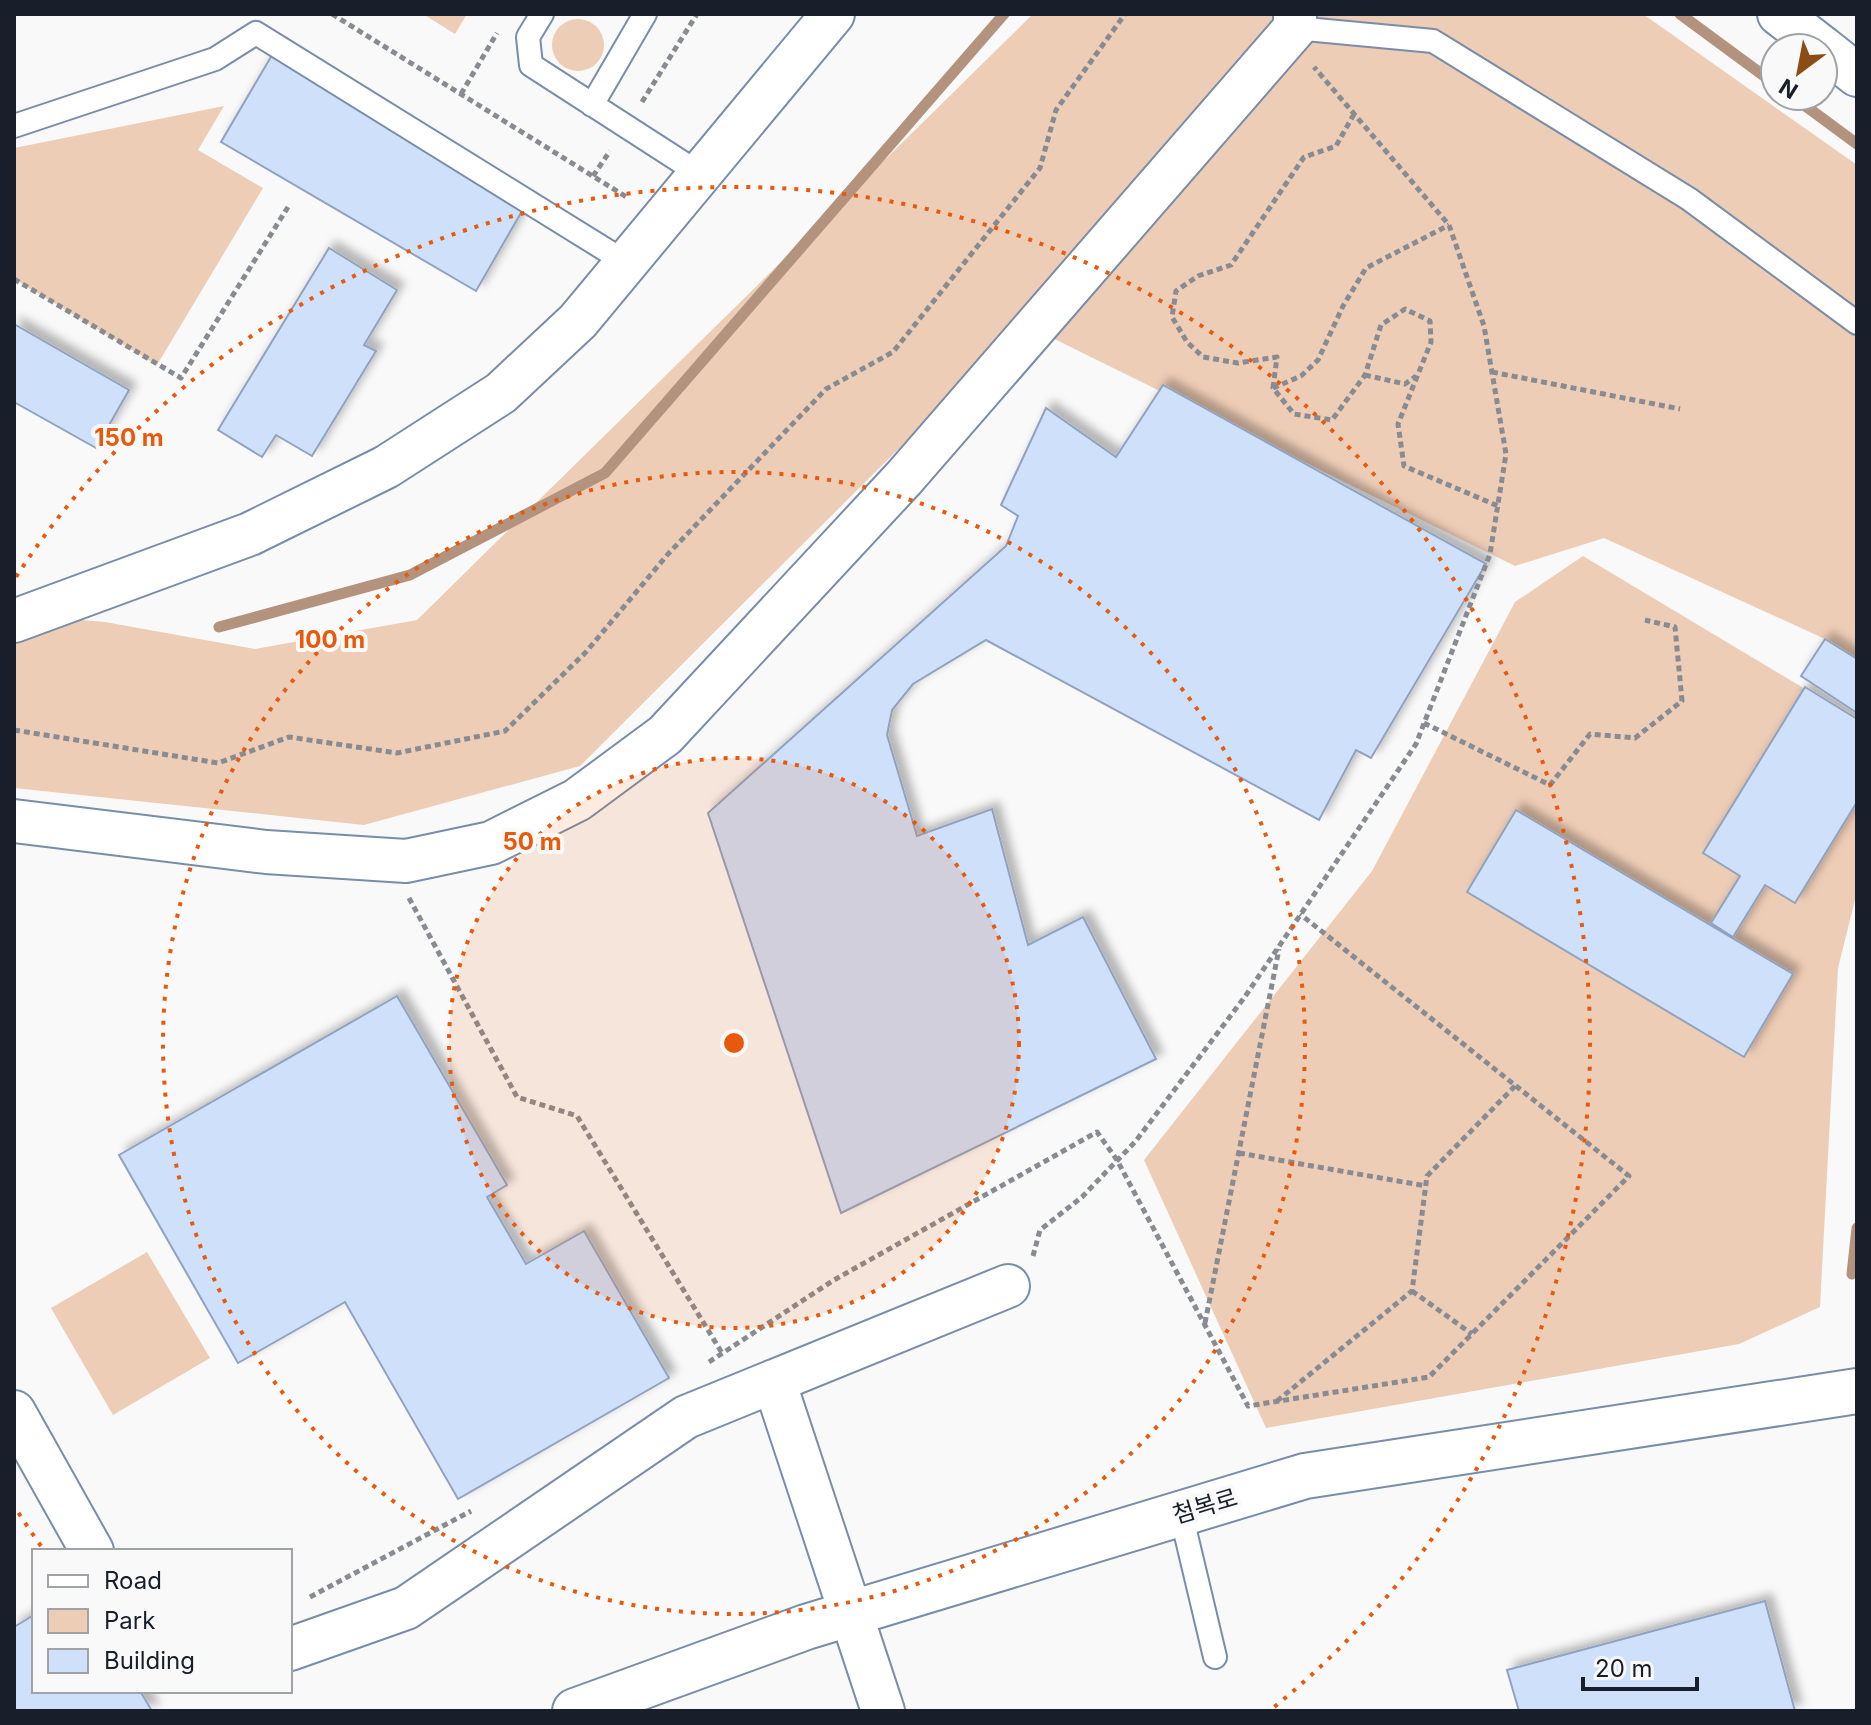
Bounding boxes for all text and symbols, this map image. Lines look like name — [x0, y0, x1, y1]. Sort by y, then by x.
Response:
north arrow — [1759, 32, 1839, 112]
text: N — [1774, 73, 1802, 104]
text: 150 m — [94, 423, 164, 452]
text: 100 m — [295, 625, 365, 654]
text: 50 m — [502, 827, 562, 856]
centre of rings — [720, 1029, 748, 1057]
street label: 첨복로 — [1169, 1482, 1241, 1530]
legend — [32, 1549, 292, 1693]
text: Road — [104, 1566, 162, 1595]
text: Park — [104, 1606, 155, 1635]
scale bar — [1583, 1641, 1697, 1691]
text: Building — [104, 1646, 195, 1675]
text: 20 m — [1595, 1654, 1653, 1683]

